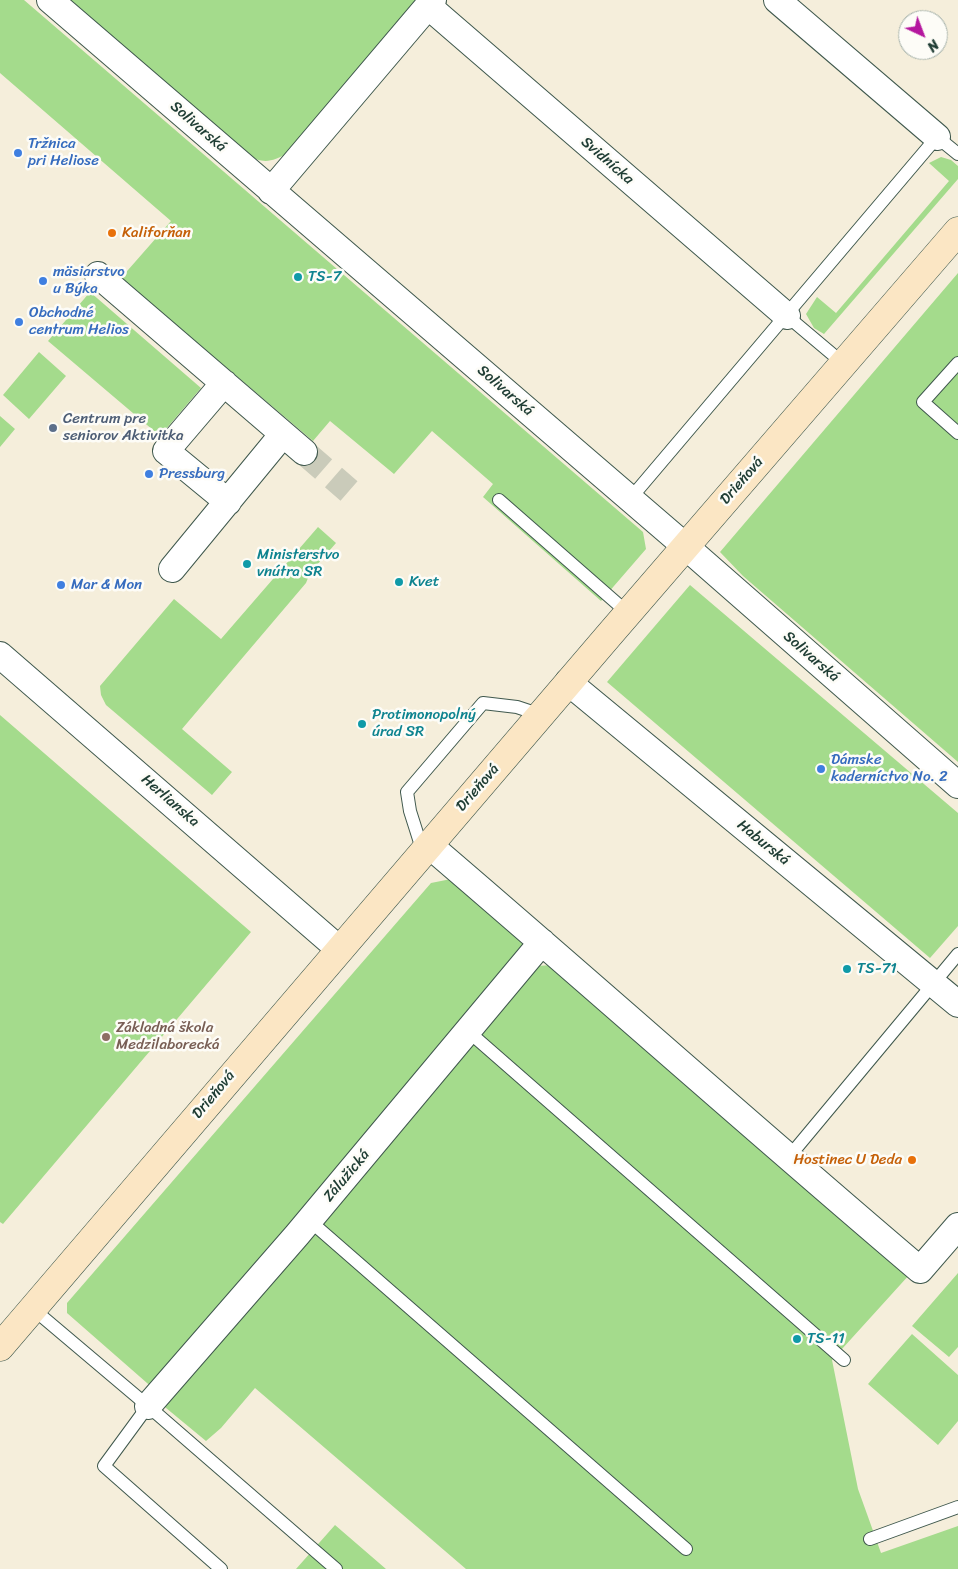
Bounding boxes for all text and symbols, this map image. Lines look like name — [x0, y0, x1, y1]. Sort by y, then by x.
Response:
north arrow — [898, 10, 948, 60]
text: N — [921, 33, 945, 58]
street label: Solivarská — [166, 98, 230, 156]
street label: Svidnícka — [577, 133, 637, 189]
place label: Tržnica pri Heliose — [28, 135, 99, 170]
marker: Tržnica pri Heliose — [12, 147, 24, 159]
place label: Kaliforňan — [122, 224, 191, 242]
marker: Kaliforňan — [106, 227, 118, 239]
place label: mäsiarstvo u Býka — [53, 263, 125, 298]
place label: TS-7 — [308, 268, 341, 286]
marker: TS-7 — [292, 271, 304, 283]
marker: mäsiarstvo u Býka — [37, 275, 49, 287]
place label: Obchodné centrum Helios — [29, 304, 129, 339]
marker: Obchodné centrum Helios — [13, 316, 25, 328]
street label: Solivarská — [473, 362, 537, 420]
place label: Centrum pre seniorov Aktivitka — [63, 410, 184, 445]
marker: Centrum pre seniorov Aktivitka — [47, 422, 59, 434]
street label: Drieňová — [717, 454, 767, 508]
place label: Pressburg — [159, 465, 225, 483]
marker: Pressburg — [143, 468, 155, 480]
place label: Ministerstvo vnútra SR — [257, 546, 339, 581]
marker: Ministerstvo vnútra SR — [241, 558, 253, 570]
place label: Kvet — [409, 573, 439, 591]
place label: Mar & Mon — [71, 576, 142, 594]
marker: Kvet — [393, 576, 405, 588]
marker: Mar & Mon — [55, 579, 67, 591]
street label: Solivarská — [779, 628, 843, 686]
place label: Protimonopolný úrad SR — [372, 706, 476, 741]
marker: Protimonopolný úrad SR — [356, 718, 368, 730]
place label: Dámske kaderníctvo No. 2 — [831, 751, 948, 786]
street label: Drieňová — [453, 761, 503, 815]
marker: Dámske kaderníctvo No. 2 — [815, 763, 827, 775]
street label: Herlianska — [137, 771, 203, 831]
street label: Haburská — [733, 816, 793, 870]
place label: TS-71 — [857, 960, 897, 978]
marker: TS-71 — [841, 963, 853, 975]
place label: Základná škola Medzilaborecká — [116, 1019, 220, 1054]
marker: Základná škola Medzilaborecká — [100, 1031, 112, 1043]
street label: Drieňová — [189, 1067, 239, 1123]
street label: Zálužická — [320, 1146, 374, 1206]
place label: Hostinec U Deda — [793, 1151, 902, 1169]
marker: Hostinec U Deda — [906, 1154, 918, 1166]
place label: TS-11 — [807, 1330, 845, 1348]
marker: TS-11 — [791, 1333, 803, 1345]

